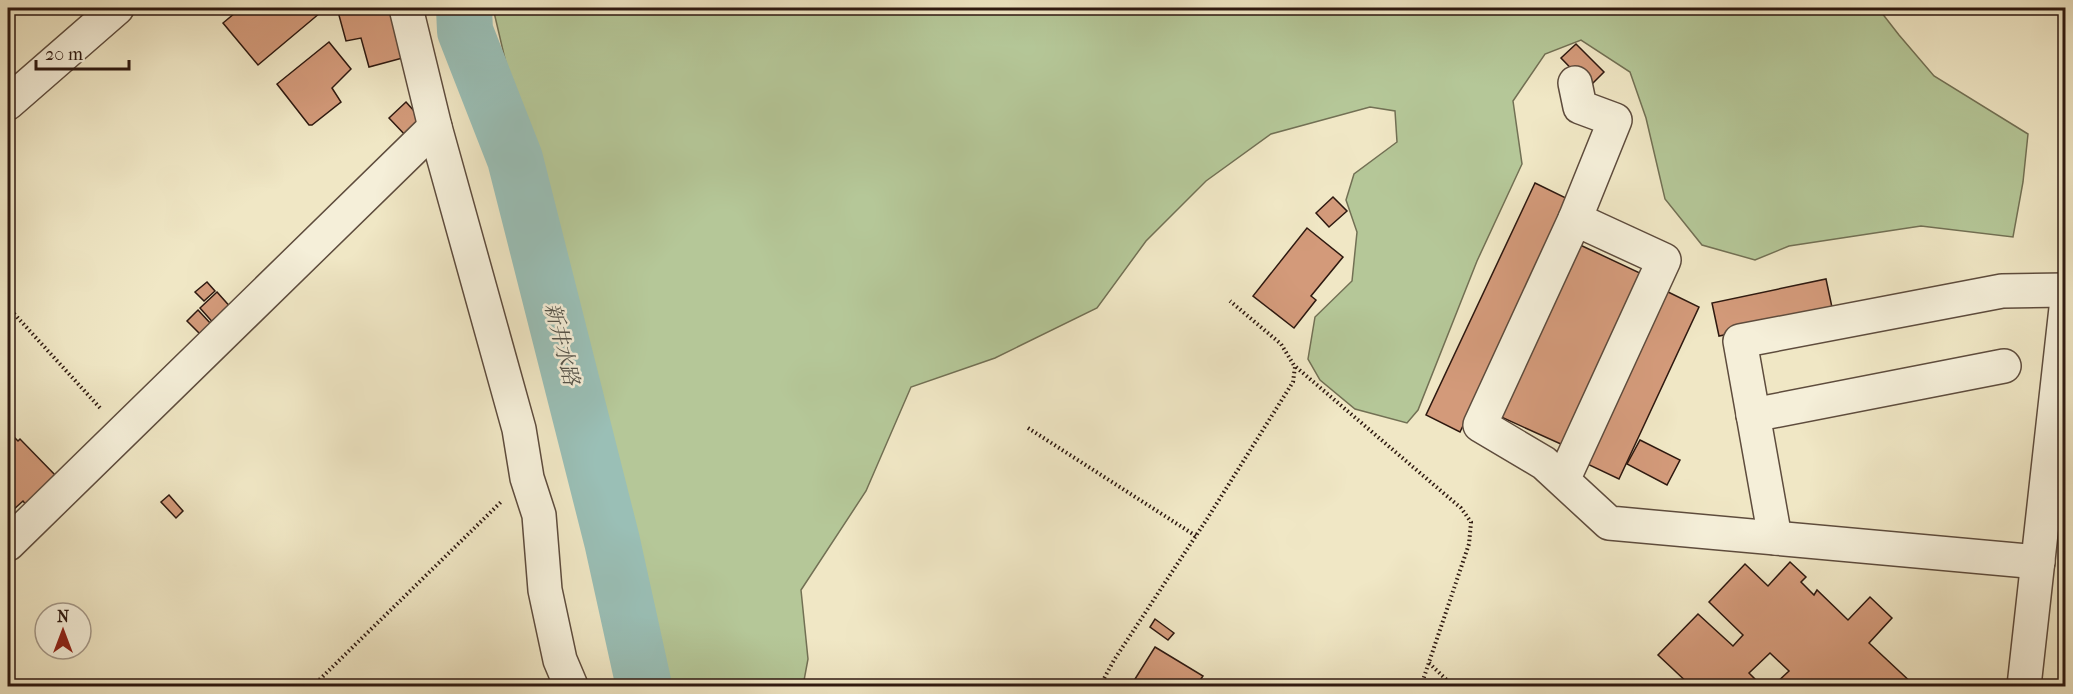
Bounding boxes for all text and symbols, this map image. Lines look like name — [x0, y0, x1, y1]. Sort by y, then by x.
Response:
scale bar — [36, 33, 129, 71]
text: 20 m — [45, 44, 83, 65]
water label: 新井水路 — [540, 300, 584, 390]
north arrow — [33, 601, 93, 661]
text: N — [57, 607, 70, 626]

